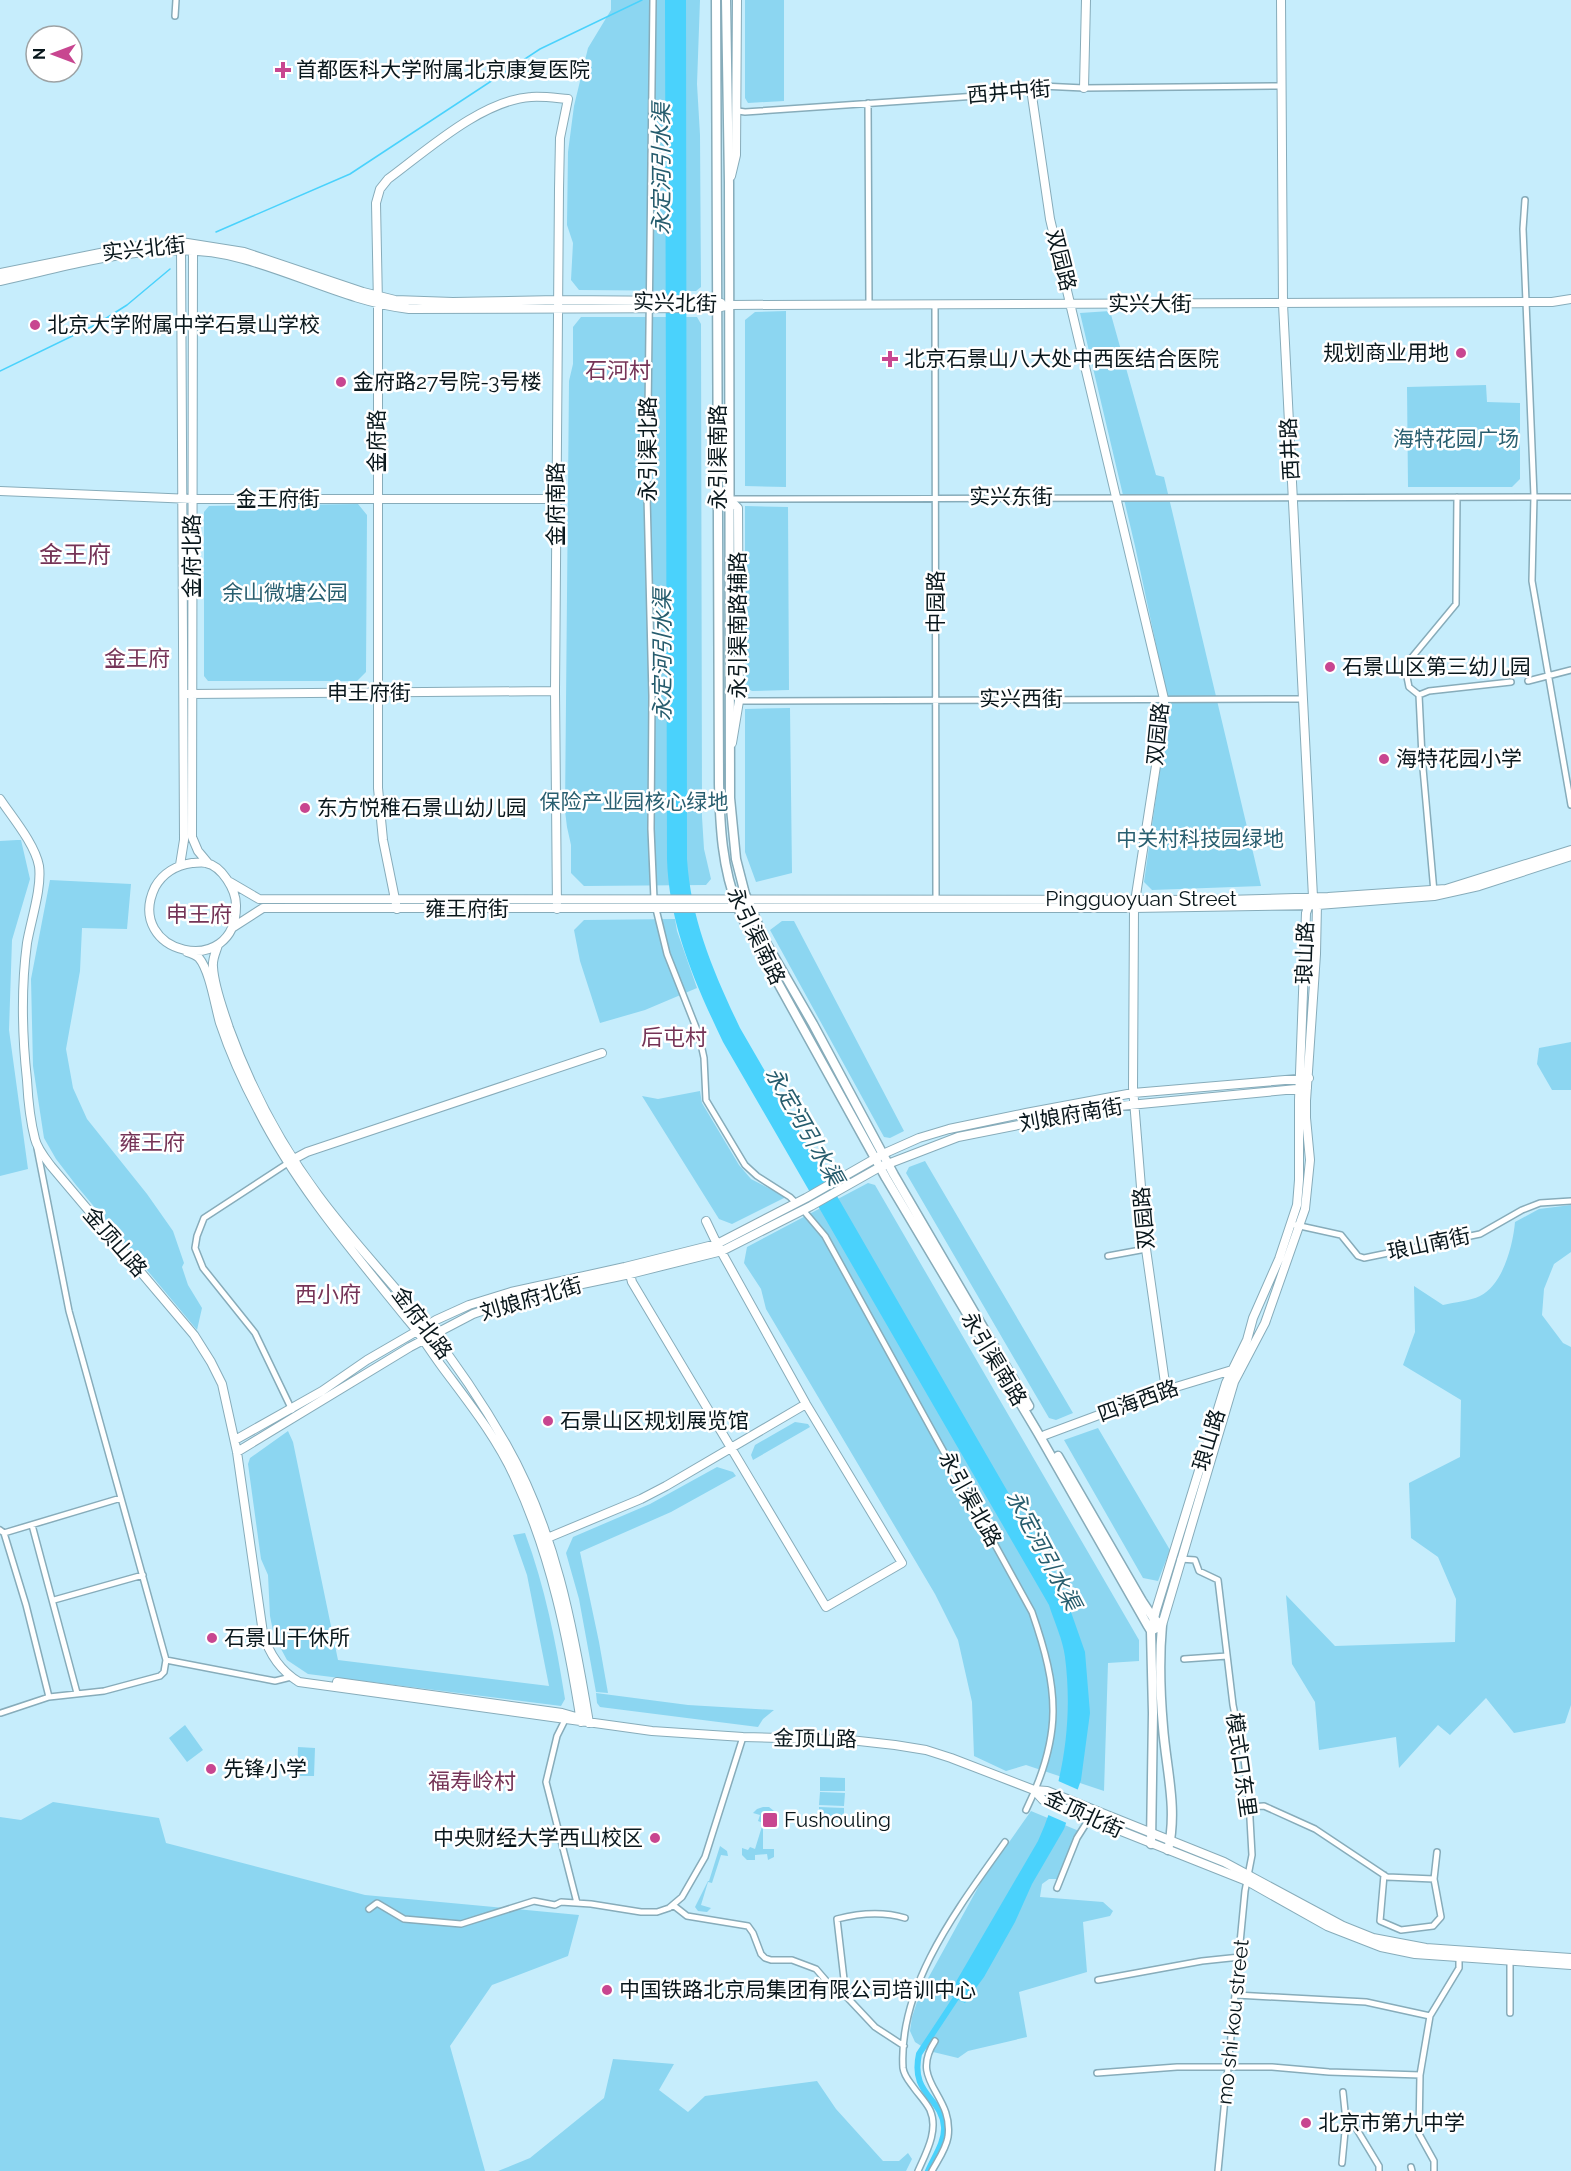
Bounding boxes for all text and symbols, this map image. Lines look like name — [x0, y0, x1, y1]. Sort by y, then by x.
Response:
north arrow — [24, 24, 84, 84]
text: N — [30, 48, 49, 60]
place label: 首都医科大学附属北京康复医院 — [296, 57, 590, 82]
marker: 首都医科大学附属北京康复医院 — [274, 61, 292, 79]
street label: 西井中街 — [966, 75, 1052, 108]
water label: 永定河引水渠 — [648, 100, 674, 235]
street label: 双园路 — [1042, 226, 1081, 293]
street label: 实兴北街 — [101, 232, 187, 265]
street label: 实兴北街 — [633, 289, 717, 316]
street label: 实兴大街 — [1108, 291, 1192, 316]
place label: 北京大学附属中学石景山学校 — [47, 312, 320, 337]
marker: 北京大学附属中学石景山学校 — [28, 318, 42, 332]
place label: 规划商业用地 — [1323, 340, 1449, 365]
place label: 北京石景山八大处中西医结合医院 — [904, 346, 1219, 371]
marker: 规划商业用地 — [1454, 346, 1468, 360]
marker: 北京石景山八大处中西医结合医院 — [881, 350, 899, 368]
district label: 石河村 — [585, 357, 651, 383]
place label: 金府路27号院-3号楼 — [353, 369, 542, 394]
marker: 金府路27号院-3号楼 — [334, 375, 348, 389]
street label: 永引渠北路 — [635, 397, 660, 502]
street label: 永引渠南路 — [705, 405, 730, 510]
street label: 金府路 — [364, 410, 389, 473]
street label: 西井路 — [1275, 417, 1304, 481]
park label: 海特花园广场 — [1393, 426, 1519, 451]
street label: 金府南路 — [543, 462, 568, 546]
street label: 实兴东街 — [969, 484, 1053, 509]
street label: 金王府街 — [236, 486, 320, 511]
street label: 金府北路 — [179, 514, 204, 598]
district label: 金王府 — [39, 540, 111, 569]
street label: 永引渠南路辅路 — [725, 552, 750, 699]
street label: 中园路 — [923, 571, 948, 634]
park label: 余山微塘公园 — [222, 580, 348, 605]
water label: 永定河引水渠 — [649, 586, 675, 721]
district label: 金王府 — [104, 645, 170, 671]
place label: 石景山区第三幼儿园 — [1342, 654, 1531, 679]
marker: 石景山区第三幼儿园 — [1323, 660, 1337, 674]
street label: 申王府街 — [327, 680, 411, 705]
street label: 实兴西街 — [979, 686, 1063, 711]
street label: 双园路 — [1142, 701, 1173, 767]
place label: 海特花园小学 — [1396, 746, 1522, 771]
marker: 海特花园小学 — [1377, 752, 1391, 766]
park label: 保险产业园核心绿地 — [540, 789, 729, 814]
place label: 东方悦稚石景山幼儿园 — [317, 795, 527, 820]
marker: 东方悦稚石景山幼儿园 — [298, 801, 312, 815]
park label: 中关村科技园绿地 — [1116, 826, 1284, 851]
street label: 永引渠南路 — [722, 883, 791, 988]
street label: Pingguoyuan Street — [1045, 886, 1237, 911]
street label: 雍王府街 — [425, 896, 509, 921]
district label: 申王府 — [166, 901, 232, 927]
street label: 琅山路 — [1291, 921, 1318, 985]
district label: 后屯村 — [641, 1024, 707, 1050]
water label: 永定河引水渠 — [761, 1062, 851, 1192]
street label: 刘娘府南街 — [1017, 1093, 1125, 1136]
district label: 雍王府 — [119, 1129, 185, 1155]
street label: 双园路 — [1128, 1186, 1159, 1251]
street label: 金顶山路 — [78, 1202, 152, 1282]
street label: 琅山南街 — [1385, 1223, 1473, 1264]
street label: 刘娘府北街 — [477, 1272, 585, 1325]
district label: 西小府 — [295, 1281, 361, 1307]
street label: 金府北路 — [387, 1282, 458, 1364]
street label: 永引渠南路 — [957, 1307, 1032, 1410]
street label: 四海西路 — [1094, 1374, 1182, 1427]
street label: 琅山路 — [1187, 1406, 1230, 1474]
place label: 石景山区规划展览馆 — [560, 1408, 749, 1433]
marker: 石景山区规划展览馆 — [541, 1414, 555, 1428]
street label: 永引渠北路 — [934, 1447, 1007, 1551]
water label: 永定河引水渠 — [1002, 1486, 1088, 1617]
place label: 石景山干休所 — [224, 1625, 350, 1650]
marker: 石景山干休所 — [205, 1631, 219, 1645]
street label: 模式口东里 — [1222, 1711, 1261, 1819]
street label: 金顶山路 — [773, 1725, 857, 1752]
place label: 先锋小学 — [223, 1756, 307, 1781]
marker: 先锋小学 — [204, 1762, 218, 1776]
district label: 福寿岭村 — [428, 1768, 516, 1794]
street label: 金顶北街 — [1041, 1784, 1128, 1843]
place label: Fushouling — [784, 1807, 891, 1832]
marker: Fushouling — [761, 1811, 779, 1829]
place label: 中央财经大学西山校区 — [433, 1825, 643, 1850]
marker: 中央财经大学西山校区 — [648, 1831, 662, 1845]
street label: mo shi kou street — [1211, 1938, 1254, 2106]
place label: 中国铁路北京局集团有限公司培训中心 — [619, 1977, 976, 2002]
marker: 中国铁路北京局集团有限公司培训中心 — [600, 1983, 614, 1997]
place label: 北京市第九中学 — [1318, 2110, 1465, 2135]
marker: 北京市第九中学 — [1299, 2116, 1313, 2130]

